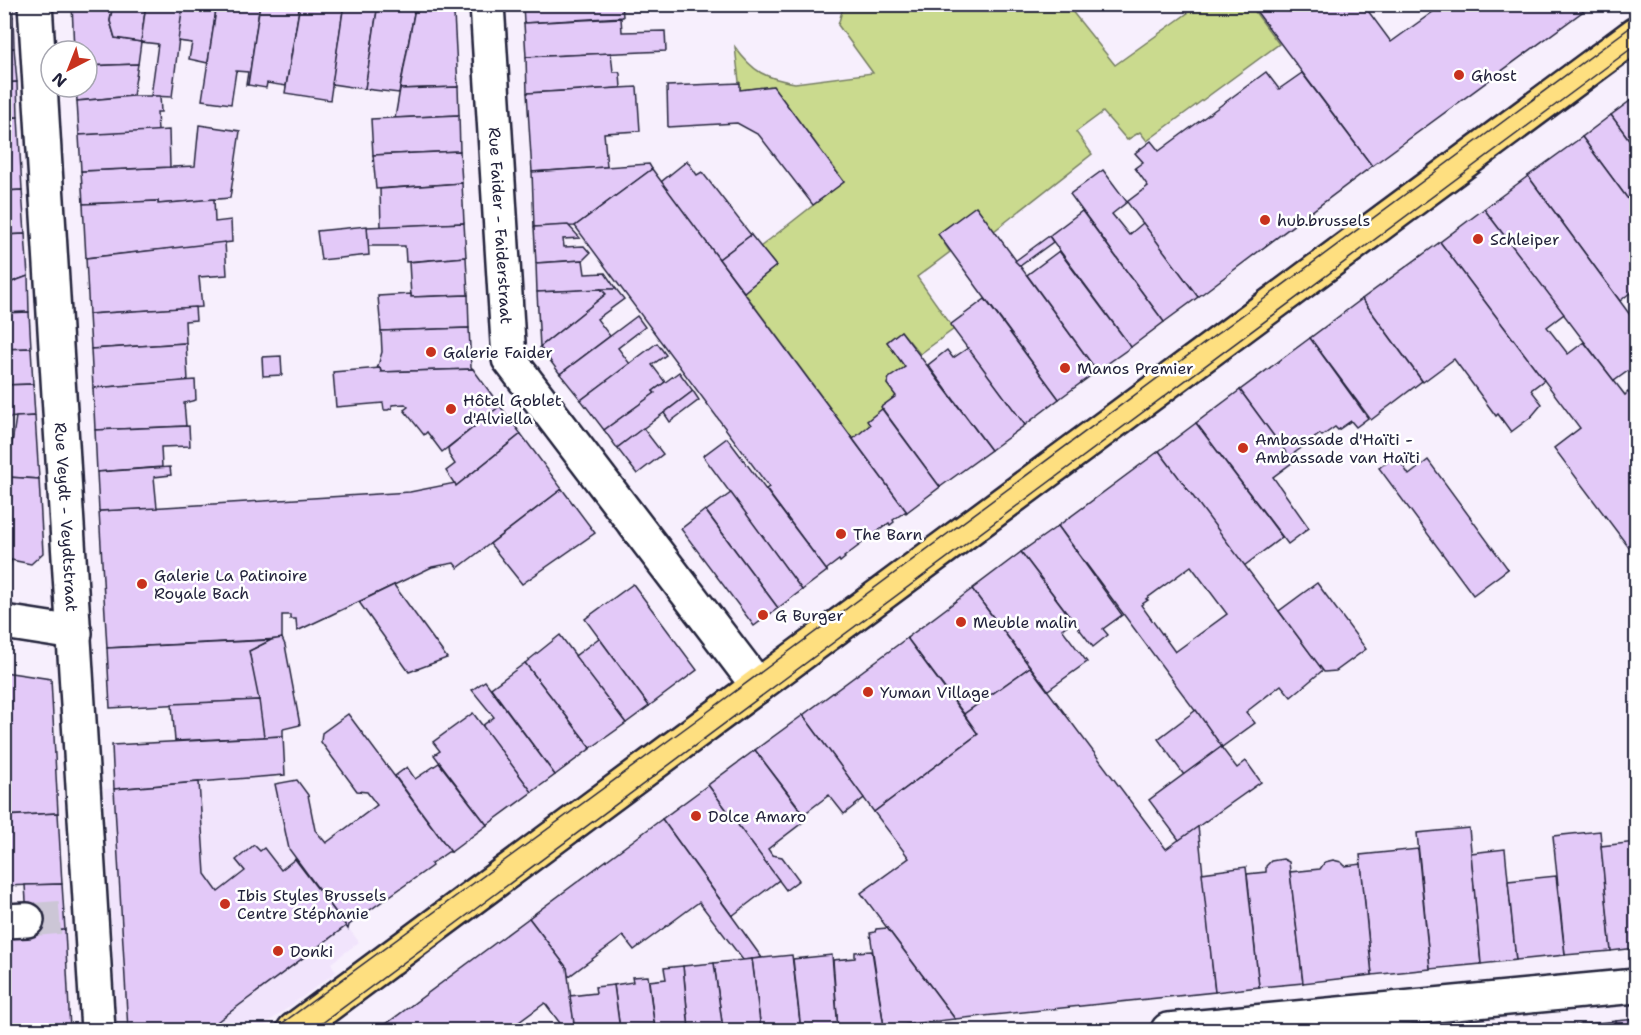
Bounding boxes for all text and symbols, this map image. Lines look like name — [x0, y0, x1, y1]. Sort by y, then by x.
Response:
north arrow — [39, 39, 99, 99]
place label: Ghost — [1471, 65, 1517, 86]
text: N — [48, 68, 71, 92]
marker: Ghost — [1452, 68, 1466, 82]
street label: Rue Faider - Faiderstraat — [484, 126, 517, 325]
place label: hub.brussels — [1277, 210, 1370, 231]
marker: hub.brussels — [1258, 213, 1272, 227]
place label: Schleiper — [1490, 229, 1560, 250]
marker: Schleiper — [1471, 232, 1485, 246]
place label: Galerie Faider — [443, 342, 553, 363]
marker: Galerie Faider — [424, 345, 438, 359]
place label: Manos Premier — [1077, 358, 1194, 379]
marker: Manos Premier — [1058, 361, 1072, 375]
place label: Hôtel Goblet d'Alviella — [463, 390, 562, 429]
marker: Hôtel Goblet d'Alviella — [444, 402, 458, 416]
street label: Rue Veydt - Veydtstraat — [50, 422, 82, 612]
place label: Ambassade d'Haïti - Ambassade van Haïti — [1255, 429, 1420, 468]
marker: Ambassade d'Haïti - Ambassade van Haïti — [1236, 441, 1250, 455]
place label: The Barn — [853, 524, 923, 545]
marker: The Barn — [834, 527, 848, 541]
place label: Galerie La Patinoire Royale Bach — [154, 565, 308, 604]
marker: Galerie La Patinoire Royale Bach — [135, 577, 149, 591]
place label: G Burger — [775, 605, 844, 626]
marker: G Burger — [756, 608, 770, 622]
place label: Meuble malin — [973, 612, 1078, 633]
marker: Meuble malin — [954, 615, 968, 629]
place label: Yuman Village — [880, 682, 990, 703]
marker: Yuman Village — [861, 685, 875, 699]
place label: Dolce Amaro — [708, 806, 806, 827]
marker: Dolce Amaro — [689, 809, 703, 823]
place label: Ibis Styles Brussels Centre Stéphanie — [237, 885, 387, 924]
marker: Ibis Styles Brussels Centre Stéphanie — [218, 897, 232, 911]
place label: Donki — [290, 941, 333, 962]
marker: Donki — [271, 944, 285, 958]

